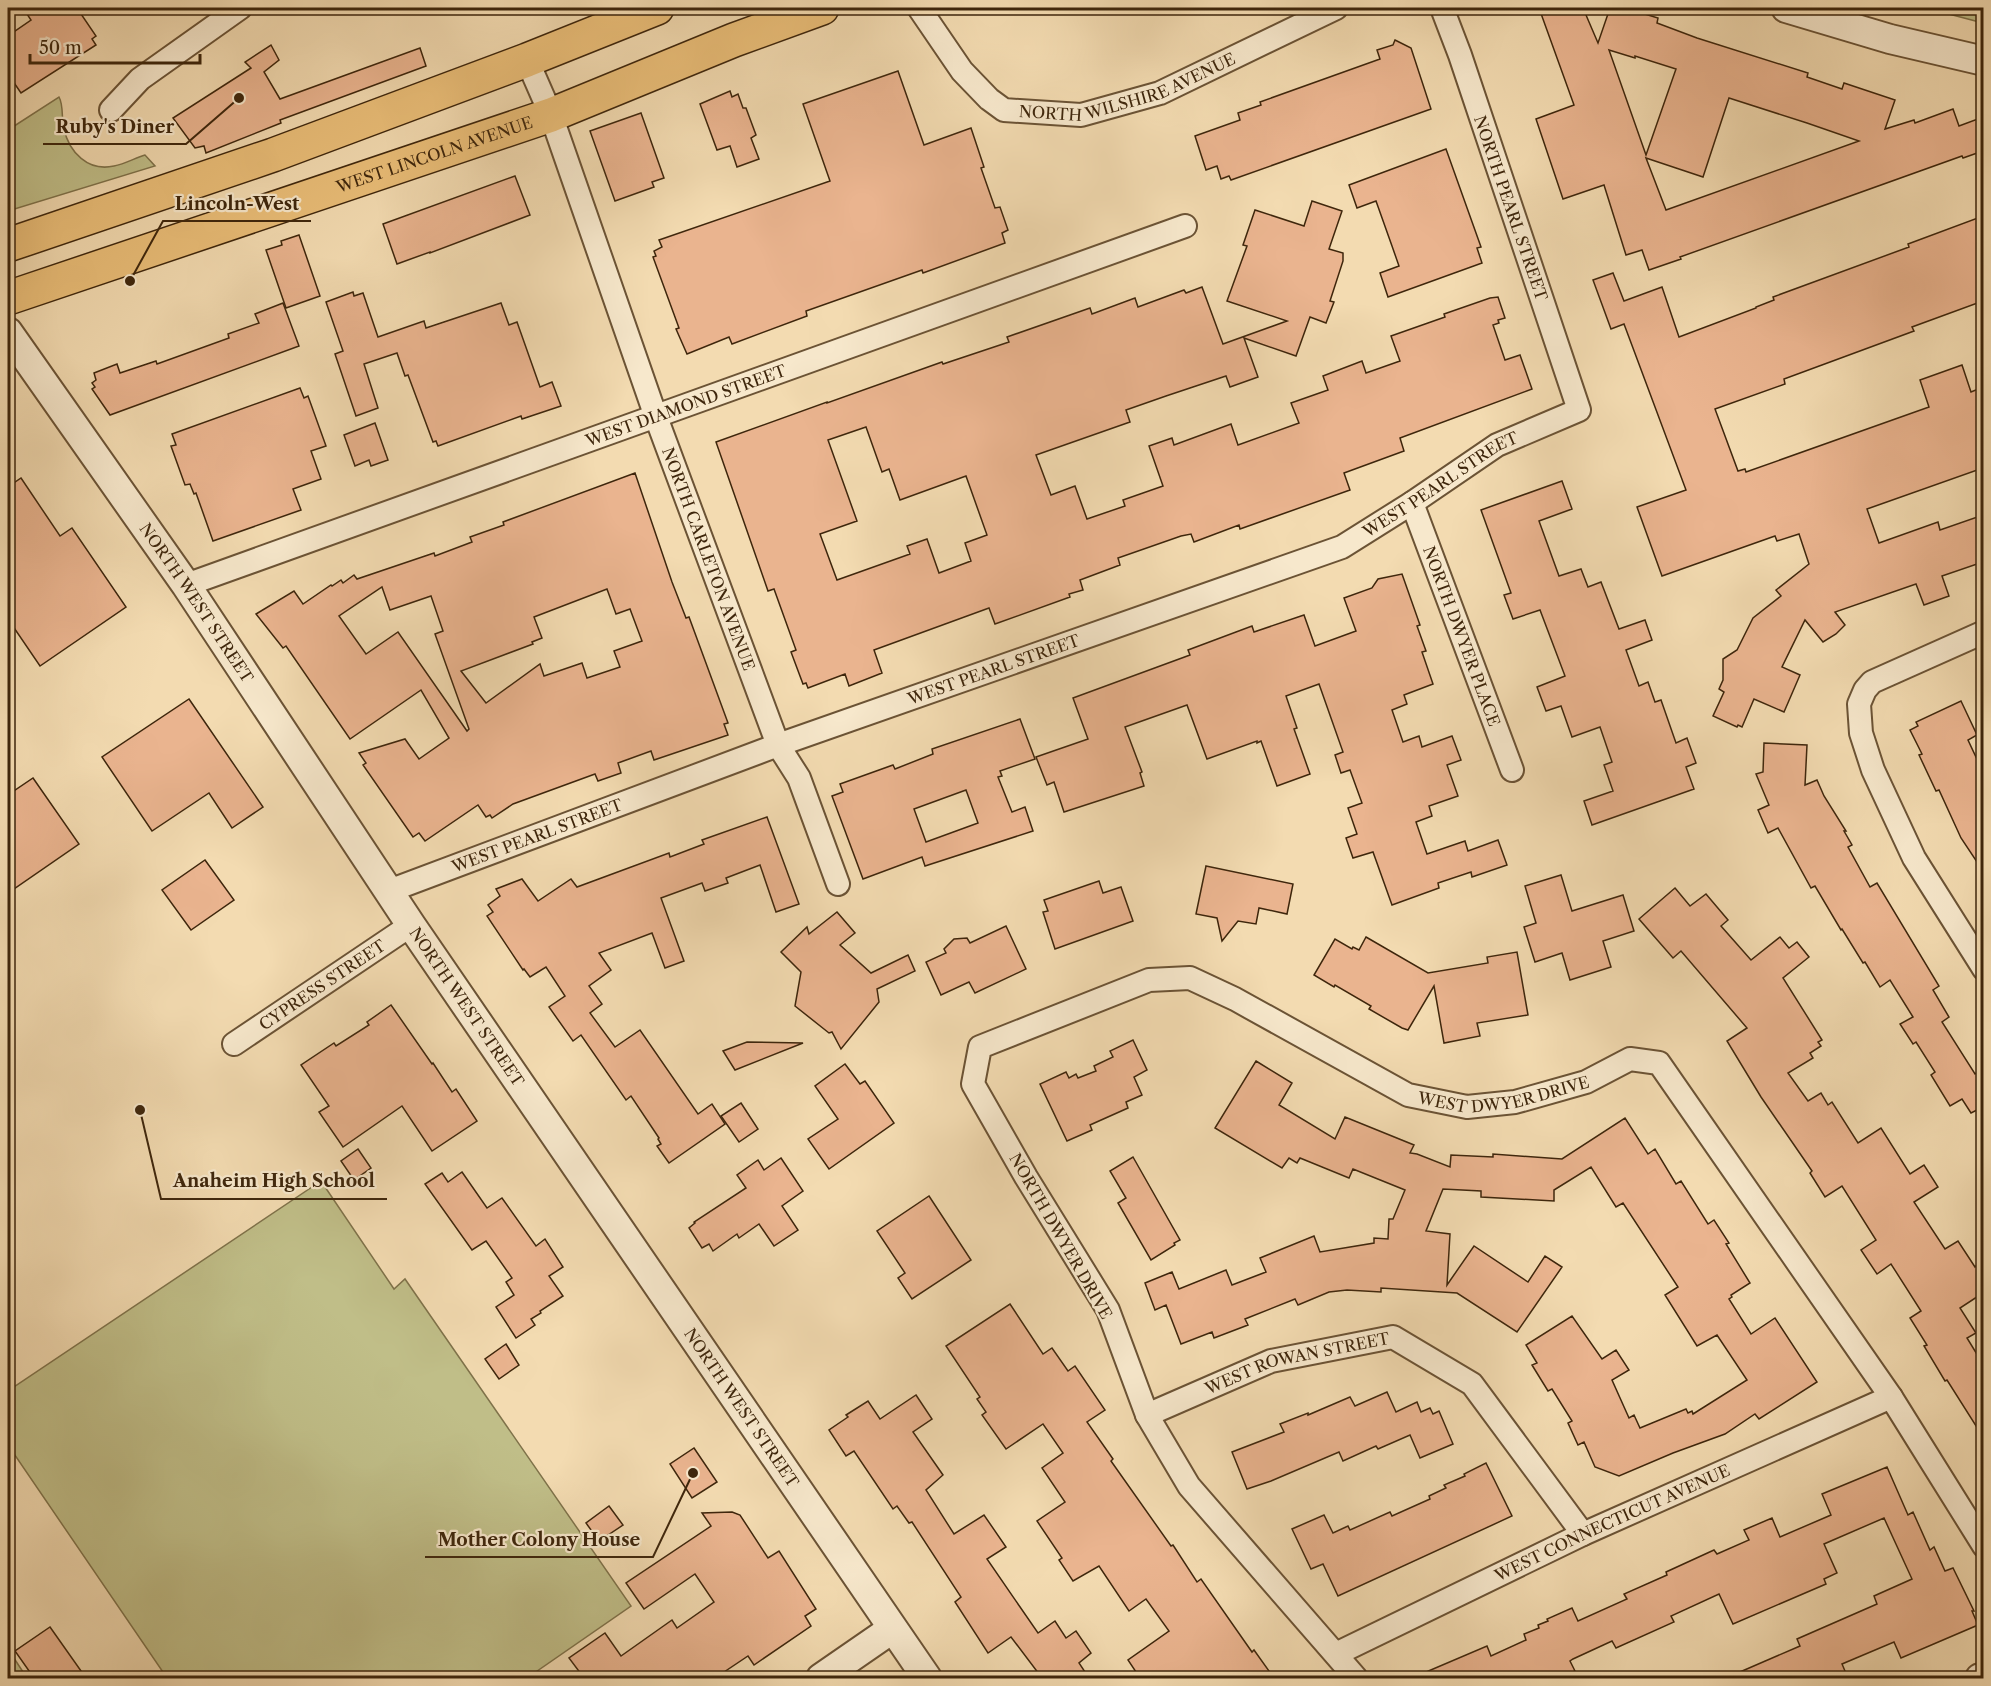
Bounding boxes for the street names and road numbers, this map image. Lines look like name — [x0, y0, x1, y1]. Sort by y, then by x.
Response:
street label: NORTH WILSHIRE AVENUE — [1018, 48, 1238, 125]
street label: WEST LINCOLN AVENUE — [333, 112, 535, 197]
street label: NORTH PEARL STREET — [1470, 113, 1552, 303]
street label: WEST DIAMOND STREET — [582, 360, 789, 451]
street label: WEST PEARL STREET — [1358, 427, 1521, 542]
street label: NORTH CARLETON AVENUE — [658, 444, 759, 673]
street label: NORTH WEST STREET — [136, 519, 258, 686]
street label: NORTH DWYER PLACE — [1419, 543, 1505, 729]
street label: WEST PEARL STREET — [904, 630, 1082, 709]
street label: WEST PEARL STREET — [448, 794, 625, 877]
street label: NORTH WEST STREET — [405, 923, 528, 1090]
street label: CYPRESS STREET — [255, 935, 389, 1034]
street label: WEST DWYER DRIVE — [1415, 1072, 1591, 1117]
street label: NORTH DWYER DRIVE — [1005, 1149, 1117, 1323]
street label: NORTH WEST STREET — [680, 1324, 803, 1491]
street label: WEST ROWAN STREET — [1201, 1328, 1391, 1399]
street label: WEST CONNECTICUT AVENUE — [1490, 1460, 1733, 1586]

